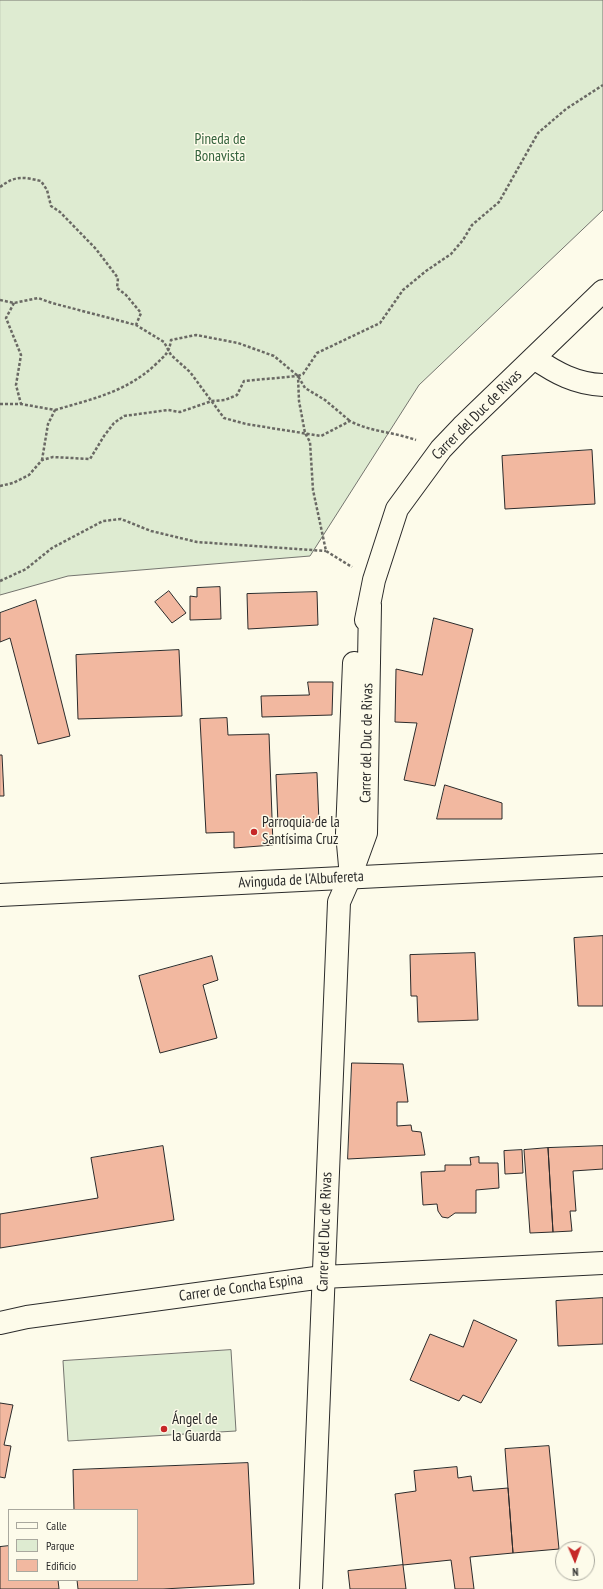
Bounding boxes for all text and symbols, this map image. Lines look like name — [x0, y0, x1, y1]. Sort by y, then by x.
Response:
park label: Pineda de Bonavista — [194, 131, 246, 166]
street label: Carrer del Duc de Rivas — [428, 366, 526, 464]
street label: Carrer del Duc de Rivas — [357, 683, 377, 803]
place label: Parroquia de la Santísima Cruz — [262, 814, 340, 849]
marker: Parroquia de la Santísima Cruz — [249, 827, 259, 837]
street label: Avinguda de l'Albufereta — [238, 868, 364, 892]
street label: Carrer del Duc de Rivas — [314, 1172, 336, 1292]
street label: Carrer de Concha Espina — [178, 1270, 304, 1306]
place label: Ángel de la Guarda — [172, 1411, 221, 1446]
marker: Ángel de la Guarda — [159, 1424, 169, 1434]
legend — [8, 1509, 138, 1581]
text: Calle — [46, 1518, 67, 1533]
text: Parque — [46, 1538, 75, 1553]
north arrow — [555, 1541, 595, 1581]
text: Edificio — [46, 1558, 76, 1573]
text: N — [572, 1565, 579, 1579]

